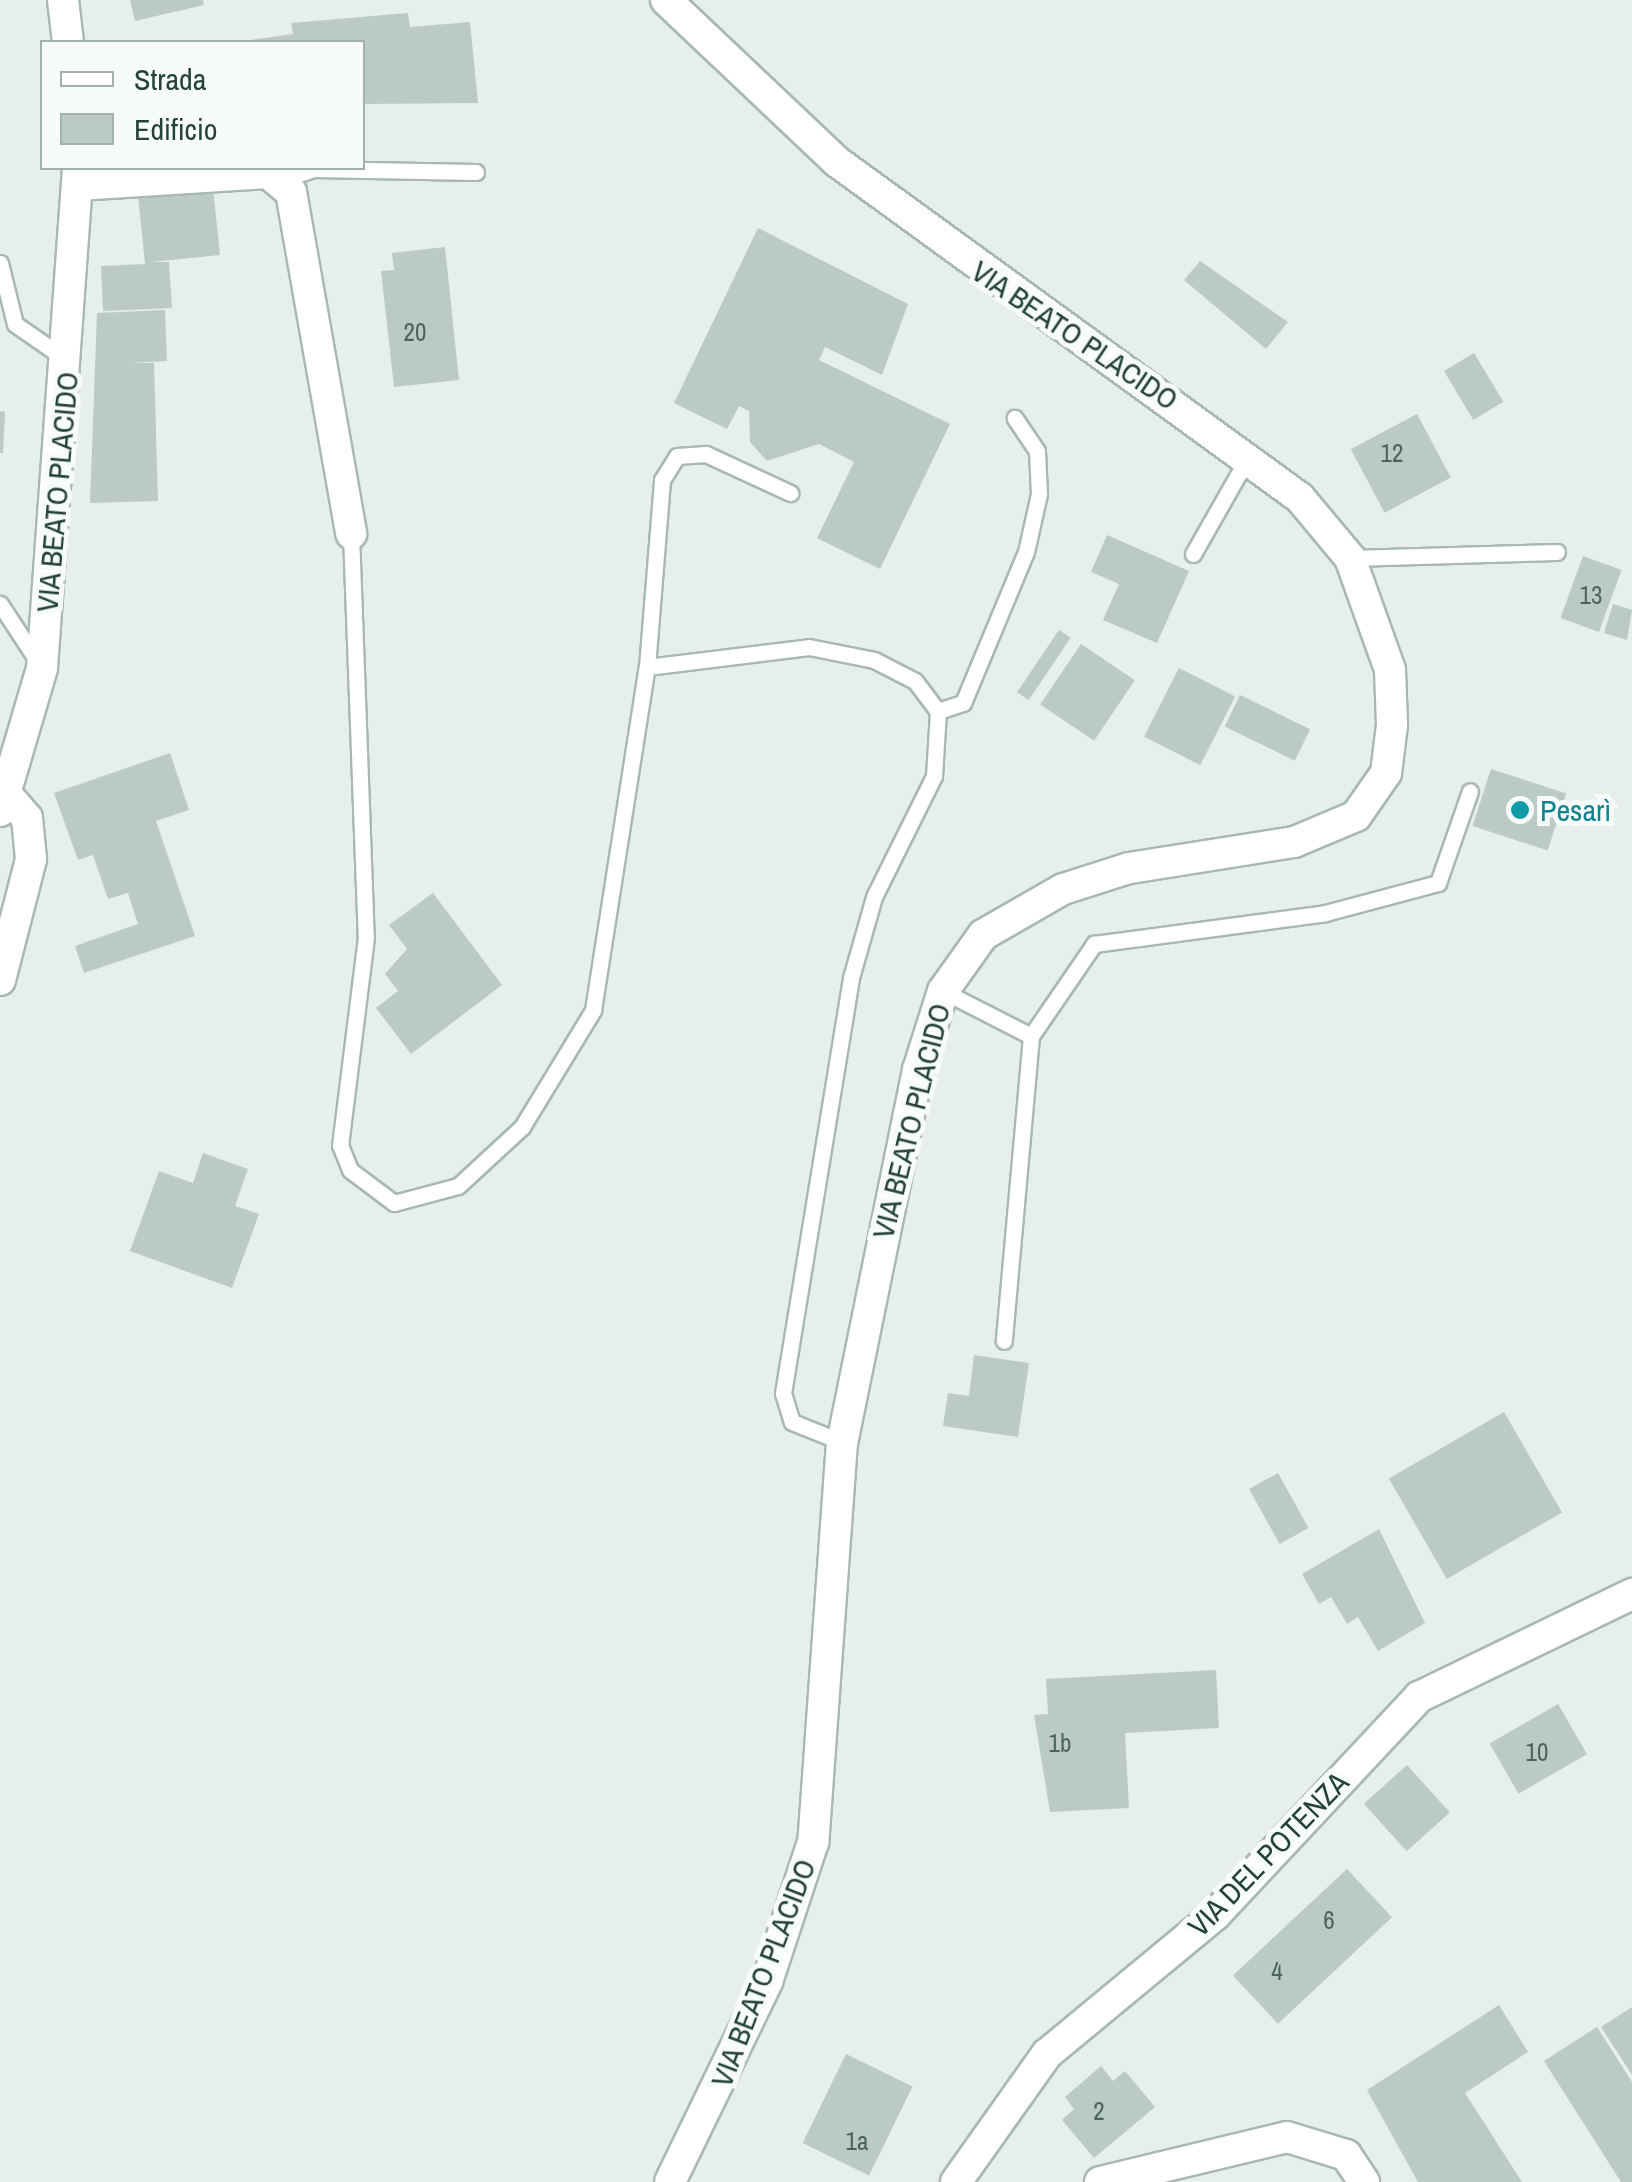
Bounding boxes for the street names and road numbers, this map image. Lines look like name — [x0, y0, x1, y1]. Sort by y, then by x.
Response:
street label: VIA BEATO PLACIDO — [964, 252, 1186, 418]
street label: VIA BEATO PLACIDO — [29, 370, 85, 614]
street label: VIA BEATO PLACIDO — [864, 999, 958, 1243]
street label: VIA DEL POTENZA — [1180, 1763, 1356, 1945]
street label: VIA BEATO PLACIDO — [703, 1853, 823, 2093]

